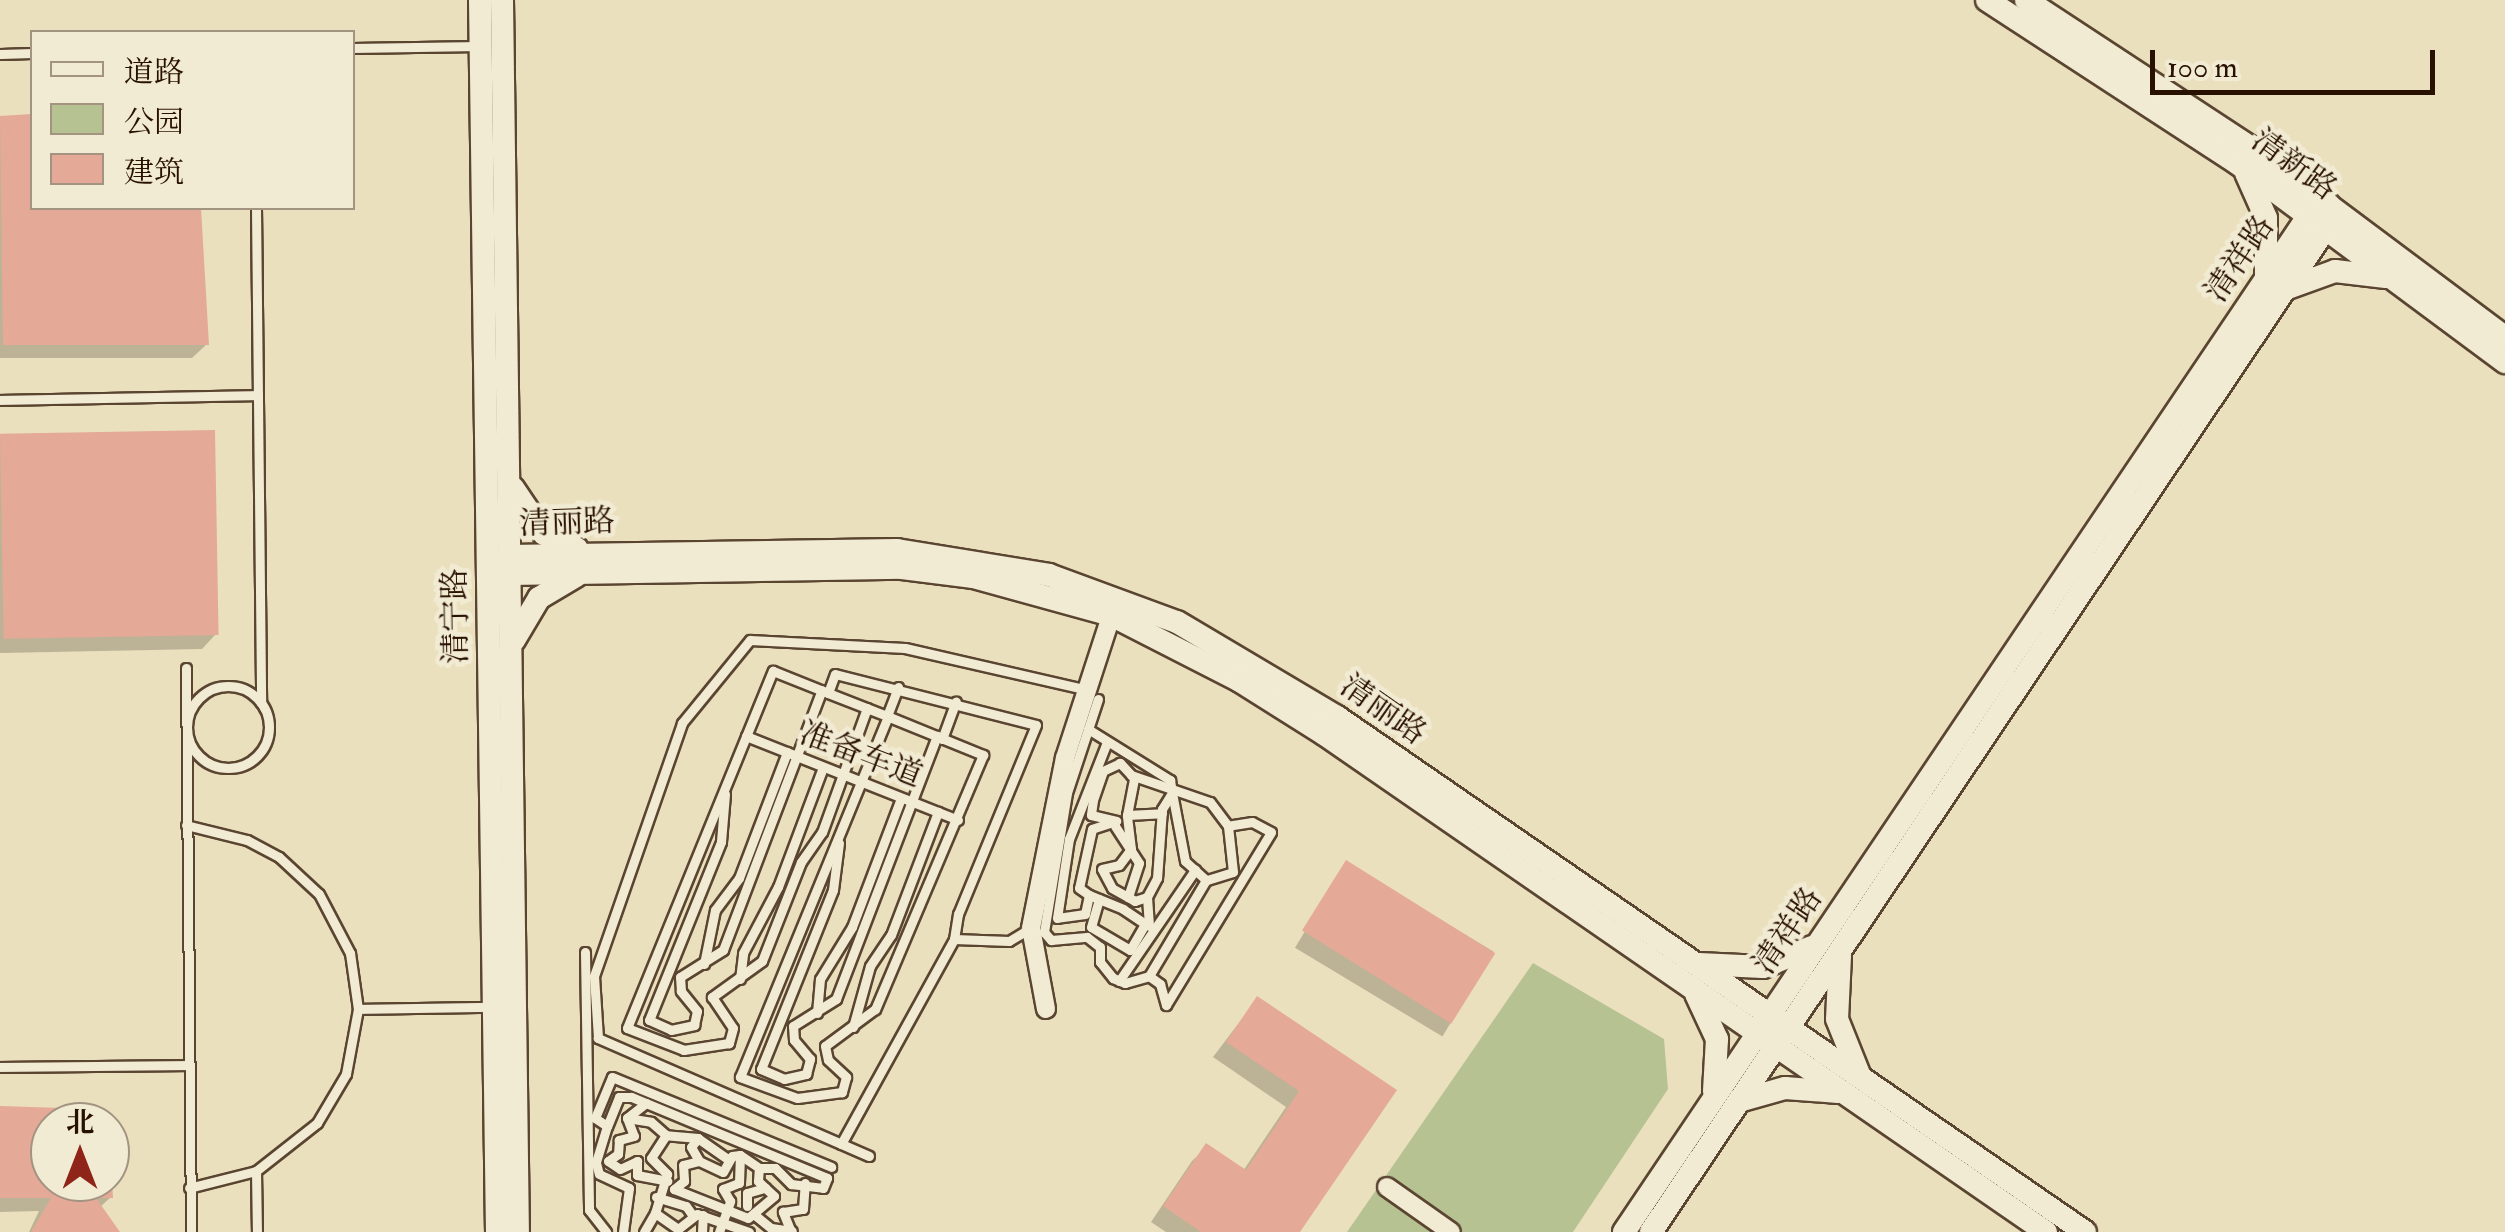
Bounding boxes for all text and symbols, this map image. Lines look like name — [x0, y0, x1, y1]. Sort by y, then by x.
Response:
legend — [30, 30, 355, 210]
scale bar — [2155, 30, 2440, 92]
text: 100 m — [2167, 49, 2238, 86]
text: 道路 — [124, 54, 184, 91]
text: 公园 — [124, 104, 184, 141]
street label: 清新路 — [2244, 121, 2344, 209]
text: 建筑 — [124, 154, 184, 191]
street label: 清祥路 — [2197, 208, 2283, 310]
street label: 清丽路 — [518, 502, 616, 544]
street label: 清宁路 — [436, 568, 476, 664]
street label: 清丽路 — [1333, 667, 1433, 753]
street label: 准备车道 — [794, 714, 928, 796]
street label: 清祥路 — [1745, 880, 1831, 982]
north arrow — [30, 1102, 130, 1202]
text: 北 — [66, 1106, 94, 1141]

